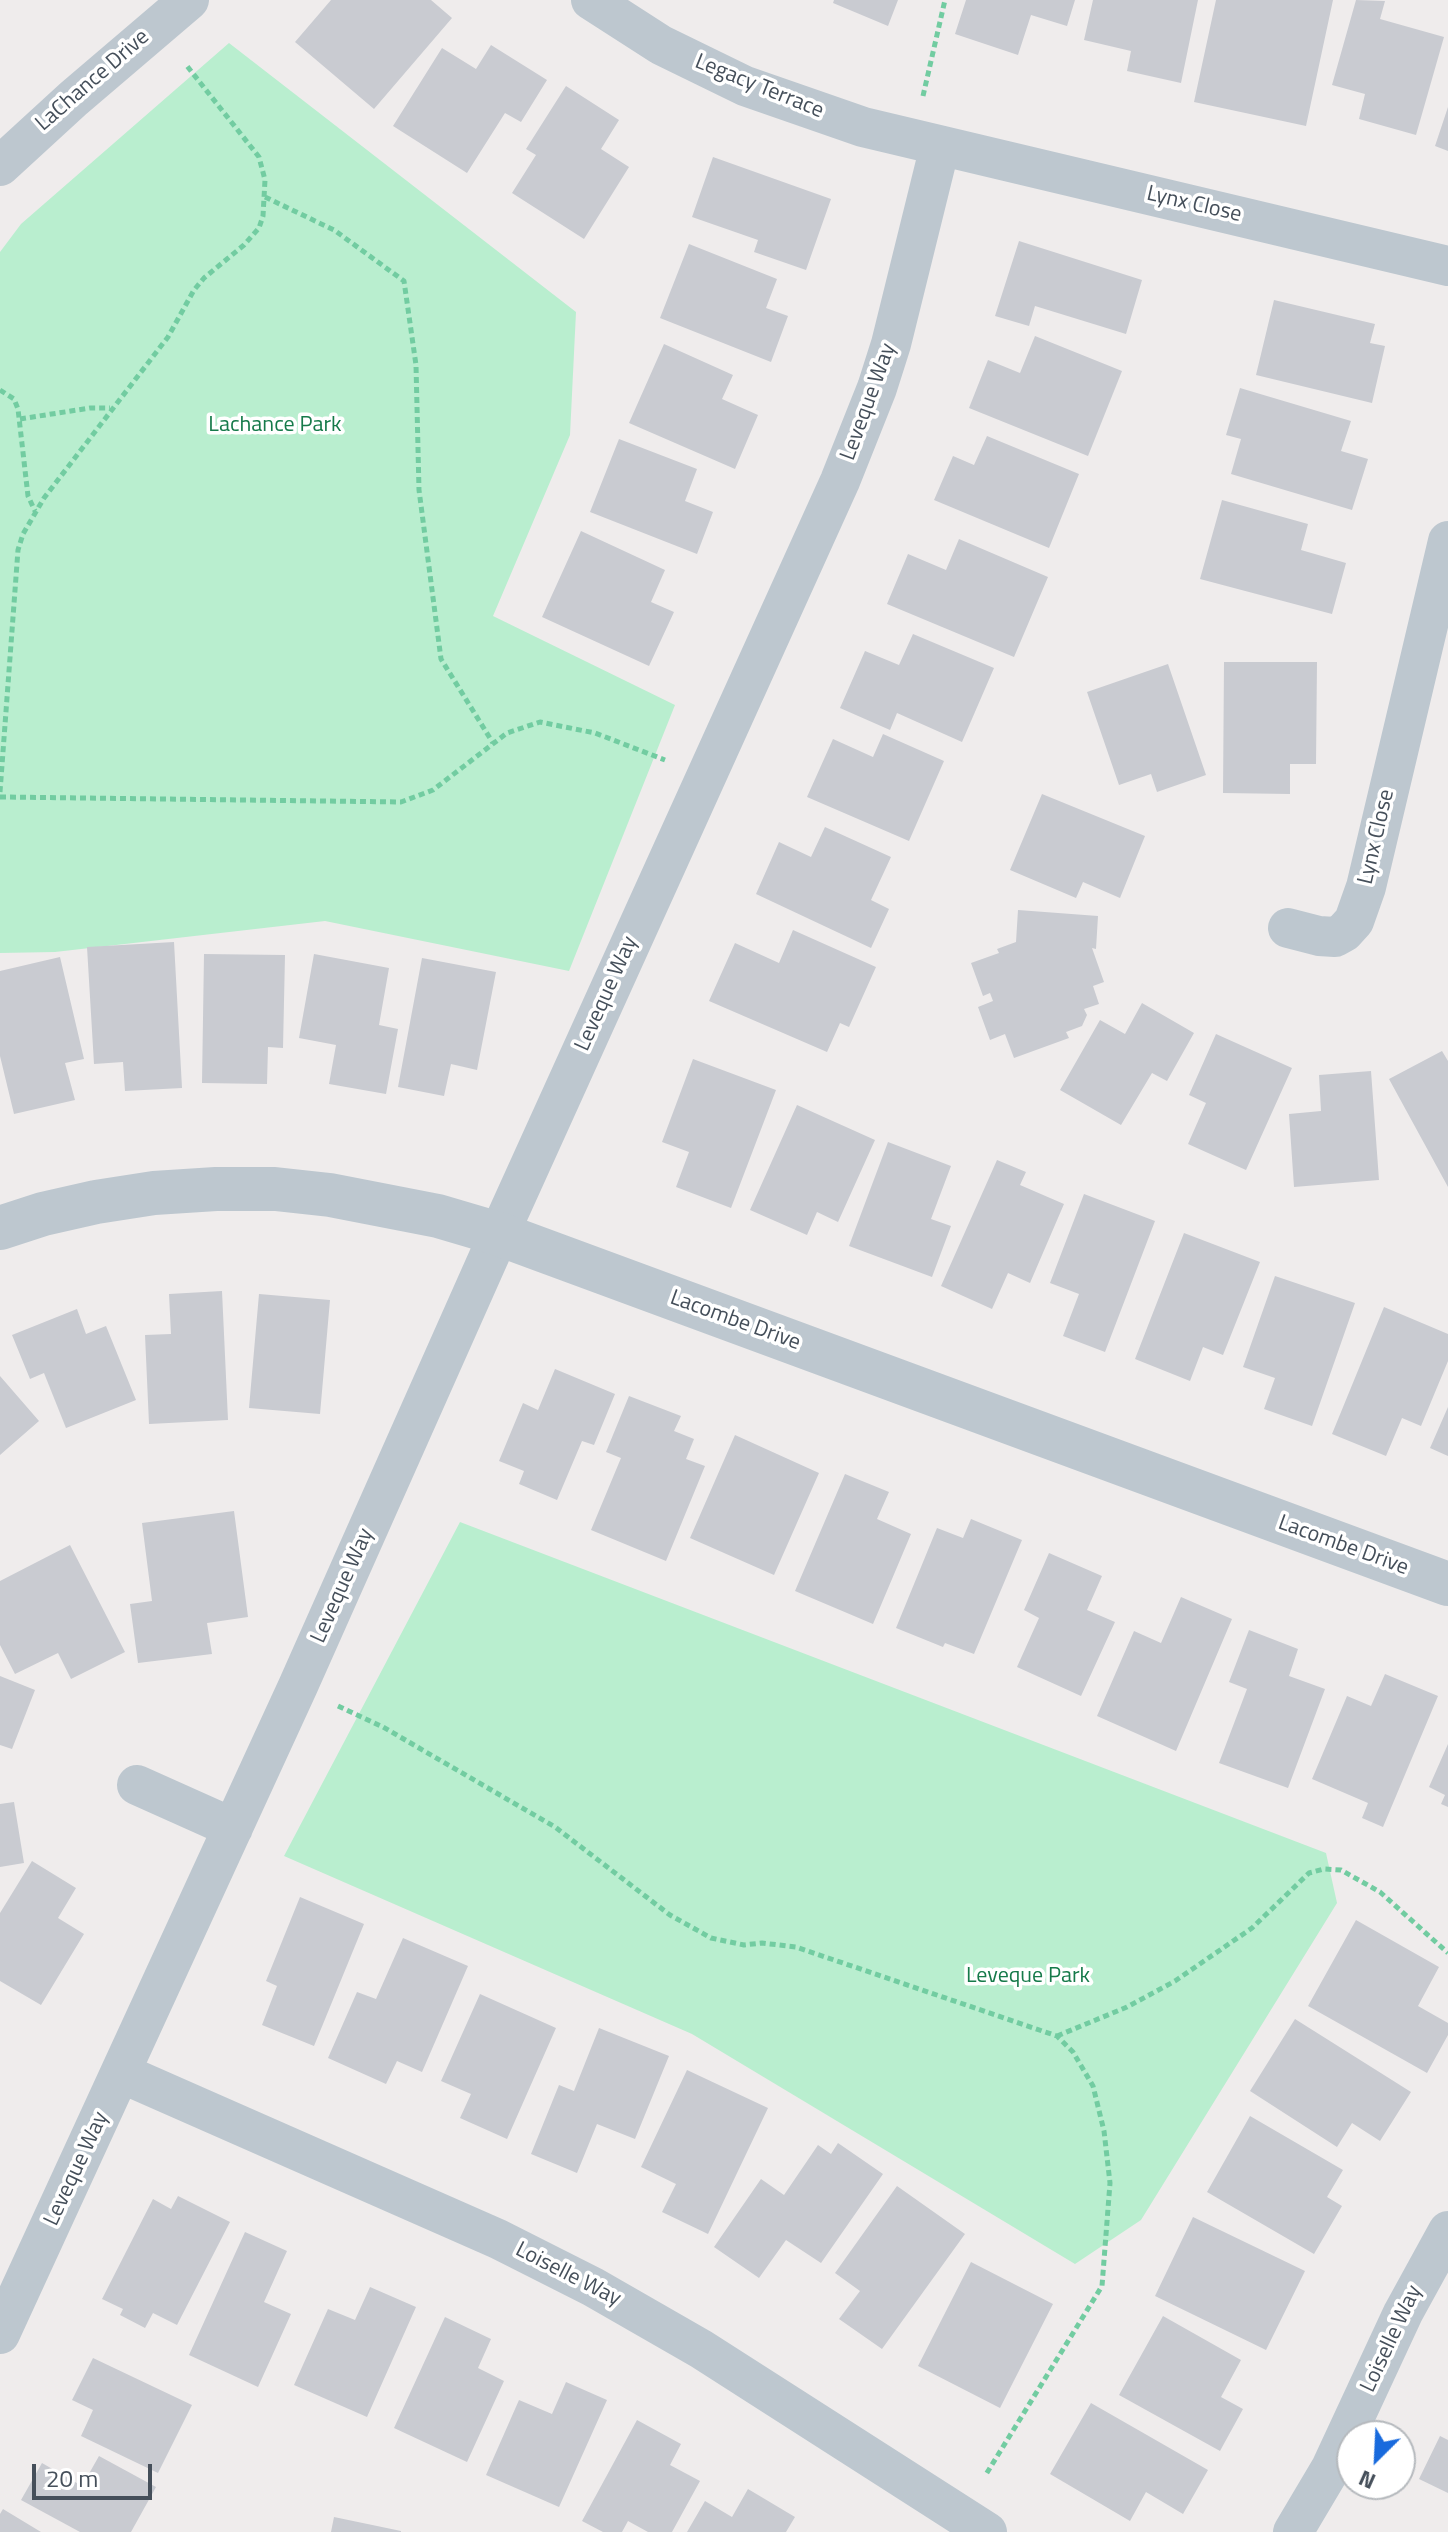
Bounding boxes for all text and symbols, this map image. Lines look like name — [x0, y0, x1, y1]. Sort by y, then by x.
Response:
street label: LaChance Drive — [31, 25, 155, 137]
street label: Legacy Terrace — [691, 49, 827, 125]
street label: Lynx Close — [1144, 181, 1244, 229]
street label: Leveque Way — [836, 340, 902, 464]
park label: Lachance Park — [208, 413, 342, 439]
street label: Lynx Close — [1353, 787, 1401, 887]
street label: Leveque Way — [570, 933, 644, 1055]
street label: Lacombe Drive — [666, 1285, 804, 1357]
street label: Lacombe Drive — [1274, 1510, 1412, 1582]
street label: Leveque Way — [306, 1525, 380, 1647]
park label: Leveque Park — [966, 1964, 1090, 1990]
street label: Leveque Way — [39, 2108, 115, 2230]
street label: Loiselle Way — [511, 2237, 625, 2313]
street label: Loiselle Way — [1356, 2281, 1428, 2397]
north arrow — [1336, 2420, 1416, 2500]
scale bar — [36, 2448, 156, 2498]
text: 20 m — [46, 2460, 98, 2496]
text: N — [1353, 2461, 1381, 2499]

